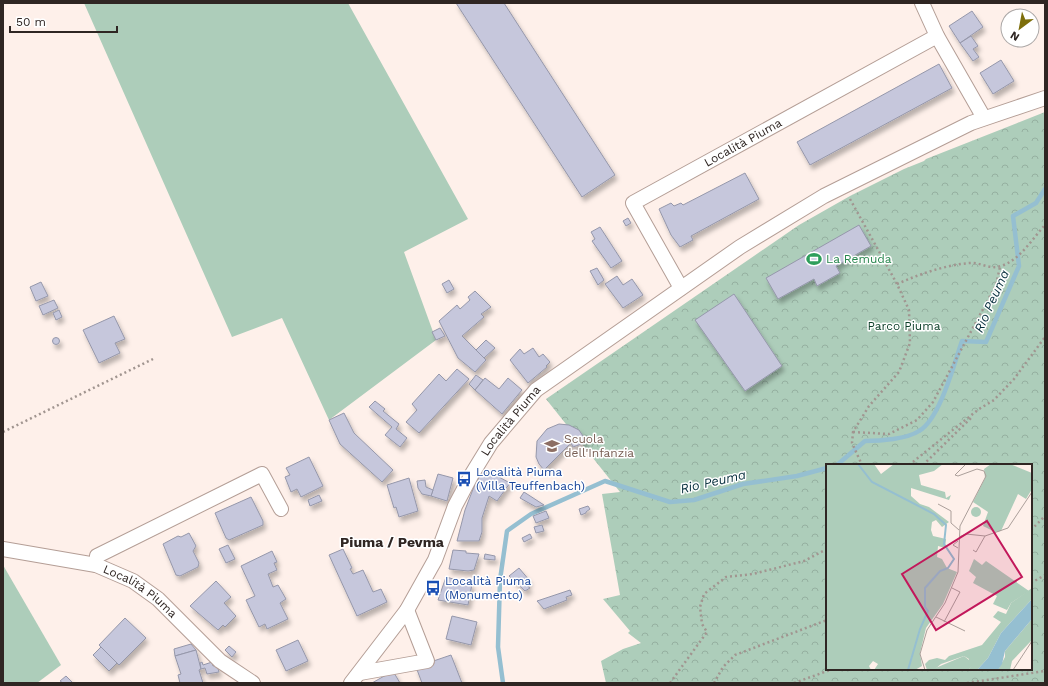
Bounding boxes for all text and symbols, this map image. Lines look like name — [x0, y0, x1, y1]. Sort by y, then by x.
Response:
scale bar — [10, 8, 117, 34]
north arrow — [1000, 8, 1040, 48]
text: 50 m — [16, 15, 46, 29]
text: N — [1008, 28, 1022, 44]
street label: Località Piuma — [702, 116, 784, 170]
sports icon: La Remuda — [805, 250, 823, 268]
place label: La Remuda — [826, 252, 892, 266]
water label: Rio Peuma — [971, 268, 1012, 335]
park label: Parco Piuma — [868, 319, 941, 333]
street label: Località Piuma — [478, 383, 544, 458]
place label: Scuola dell'Infanzia — [564, 432, 634, 460]
school or university icon: Scuola dell'Infanzia — [543, 437, 561, 455]
inset map — [826, 464, 1032, 670]
place label: Località Piuma (Villa Teuffenbach) — [476, 465, 585, 493]
water label: Rio Peuma — [679, 467, 747, 496]
bus stop icon: Località Piuma (Villa Teuffenbach) — [455, 470, 473, 488]
district label: Piuma / Pevma — [340, 534, 445, 550]
street label: Località Piuma — [101, 562, 180, 621]
place label: Località Piuma (Monumento) — [445, 574, 532, 602]
bus stop icon: Località Piuma (Monumento) — [424, 579, 442, 597]

